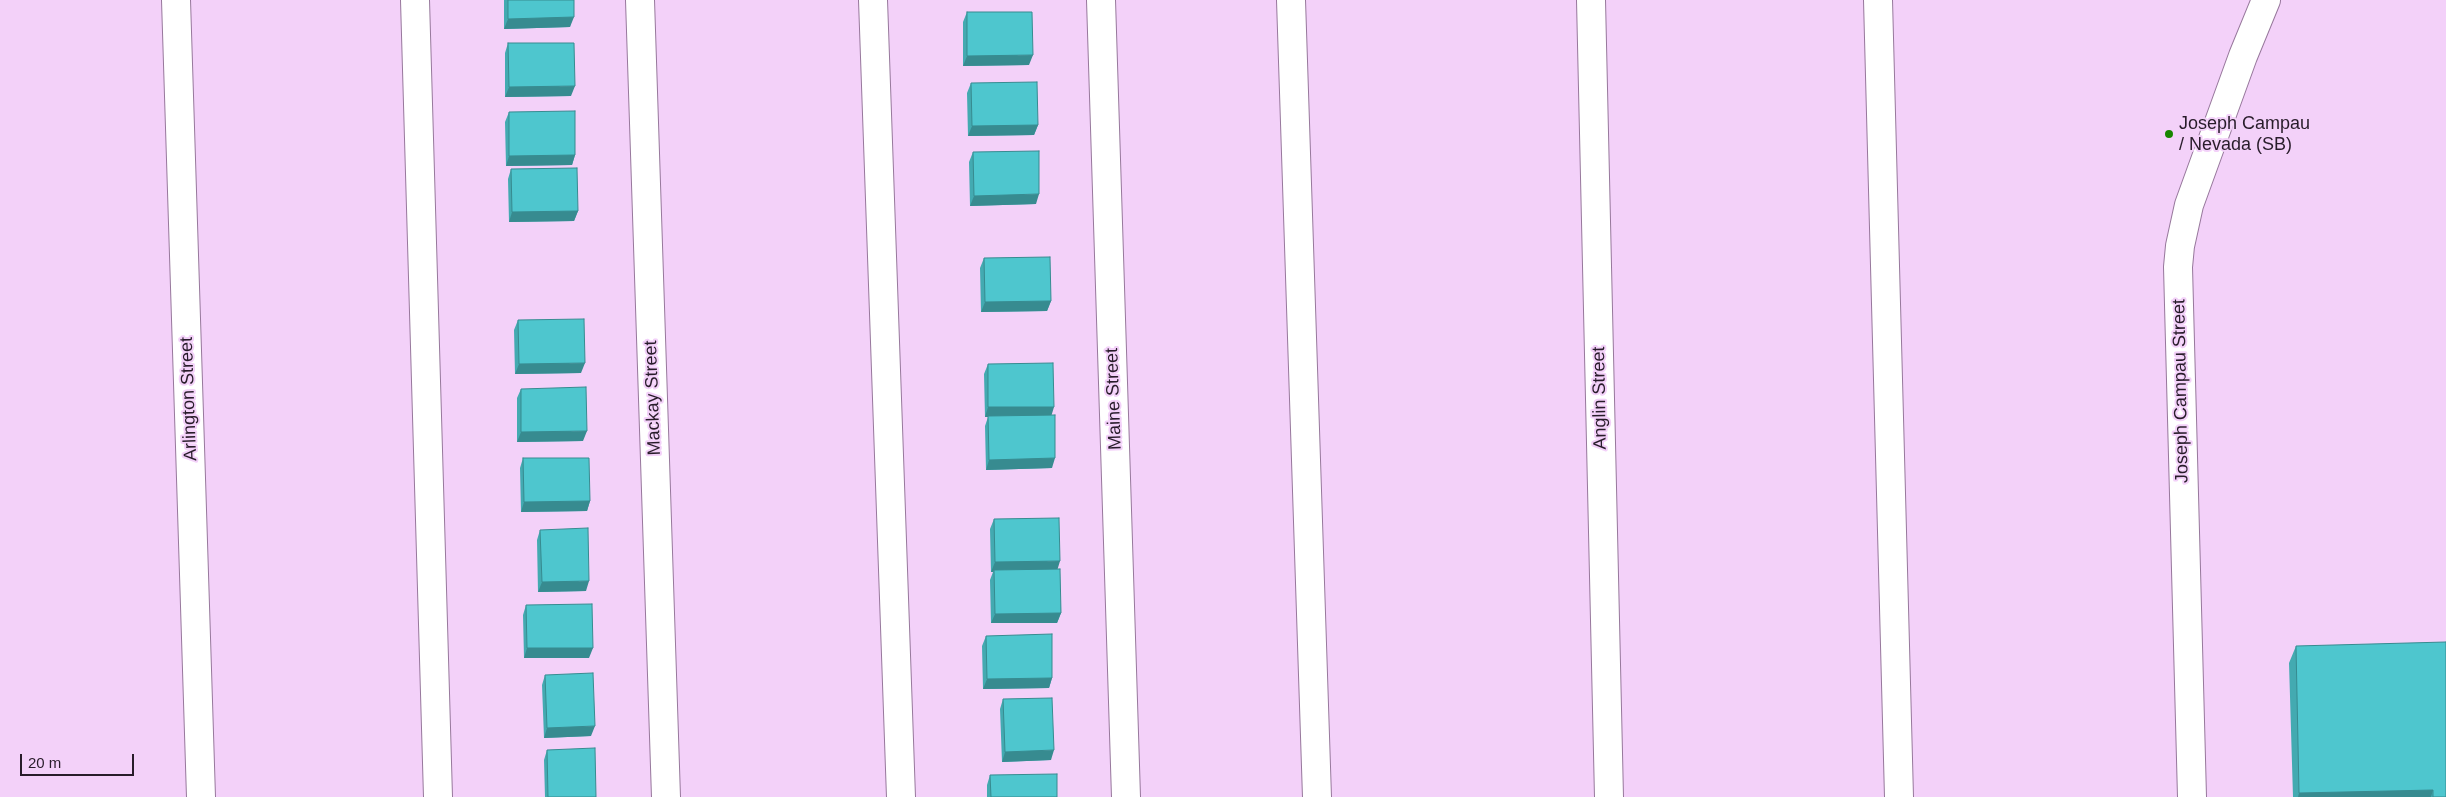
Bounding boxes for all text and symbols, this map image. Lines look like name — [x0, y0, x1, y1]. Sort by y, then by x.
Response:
place label: Joseph Campau / Nevada (SB) — [2179, 113, 2310, 156]
marker: Joseph Campau / Nevada (SB) — [2163, 128, 2175, 140]
street label: Joseph Campau Street — [2169, 299, 2193, 483]
street label: Arlington Street — [176, 337, 202, 461]
street label: Mackay Street — [640, 340, 666, 456]
street label: Anglin Street — [1588, 346, 1612, 450]
street label: Maine Street — [1101, 348, 1127, 450]
scale bar — [22, 744, 136, 776]
text: 20 m — [28, 754, 61, 771]

